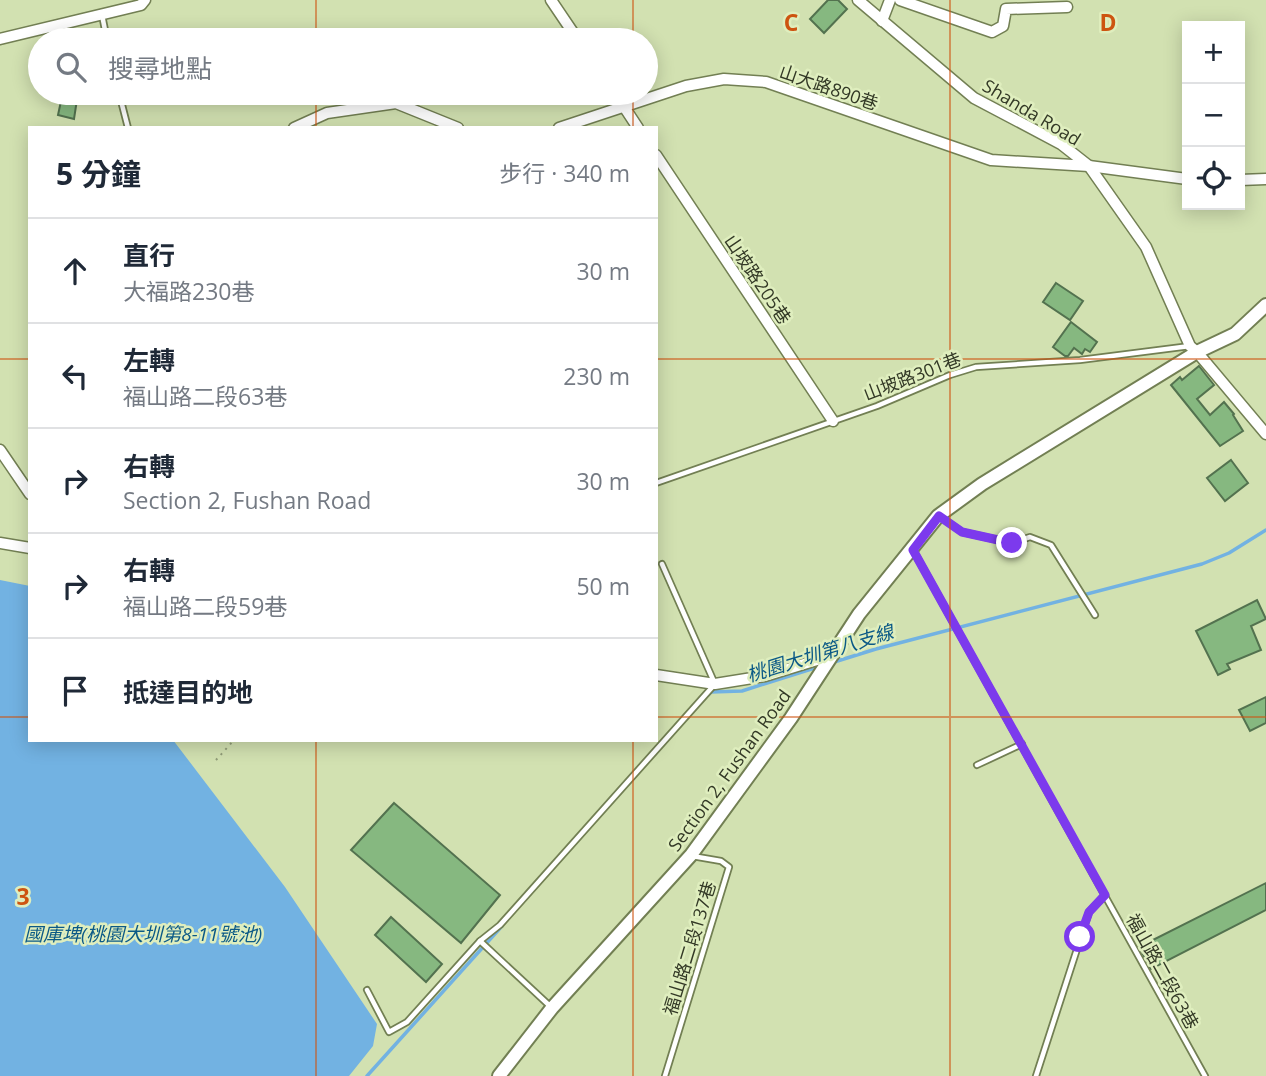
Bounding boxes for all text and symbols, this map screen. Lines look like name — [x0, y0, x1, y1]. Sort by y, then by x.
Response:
text: C — [784, 6, 798, 38]
text: D — [1099, 6, 1117, 38]
map controls — [1182, 21, 1245, 210]
button: + — [1182, 21, 1245, 84]
search box — [28, 28, 658, 105]
icon: search — [52, 48, 90, 86]
text: 搜尋地點 — [108, 50, 212, 86]
street label: 山大路890巷 — [776, 59, 882, 115]
street label: Shanda Road — [978, 73, 1086, 151]
button: − — [1182, 84, 1245, 147]
button: locate — [1182, 147, 1245, 210]
text: 5 分鐘 — [56, 153, 141, 194]
text: 步行 · 340 m — [499, 157, 630, 189]
street label: 山坡路205巷 — [719, 230, 797, 328]
text: 直行 — [123, 237, 175, 273]
icon: ahead — [56, 252, 94, 290]
text: 30 m — [576, 255, 630, 287]
text: 大福路230巷 — [123, 275, 254, 307]
text: 左轉 — [123, 342, 175, 378]
street label: 山坡路301巷 — [860, 346, 964, 406]
icon: left — [56, 357, 94, 395]
text: 230 m — [563, 360, 630, 392]
text: 福山路二段63巷 — [123, 380, 287, 412]
text: 右轉 — [123, 448, 175, 484]
icon: right — [56, 462, 94, 500]
text: 30 m — [576, 465, 630, 497]
text: Section 2, Fushan Road — [123, 484, 371, 516]
route end — [996, 527, 1027, 558]
text: 右轉 — [123, 552, 175, 588]
icon: right — [56, 567, 94, 605]
text: 50 m — [576, 570, 630, 602]
text: 福山路二段59巷 — [123, 590, 287, 622]
water label: 桃園大圳第八支線 — [744, 618, 898, 688]
icon: arrive — [56, 672, 94, 710]
text: 抵達目的地 — [123, 674, 253, 710]
street label: Section 2, Fushan Road — [662, 684, 796, 856]
street label: 福山路二段137巷 — [657, 878, 721, 1018]
text: 3 — [16, 880, 30, 912]
street label: 福山路二段63巷 — [1121, 909, 1205, 1033]
water label: 國庫埤(桃園大圳第8-11號池) — [24, 921, 262, 947]
route start — [1064, 921, 1095, 952]

